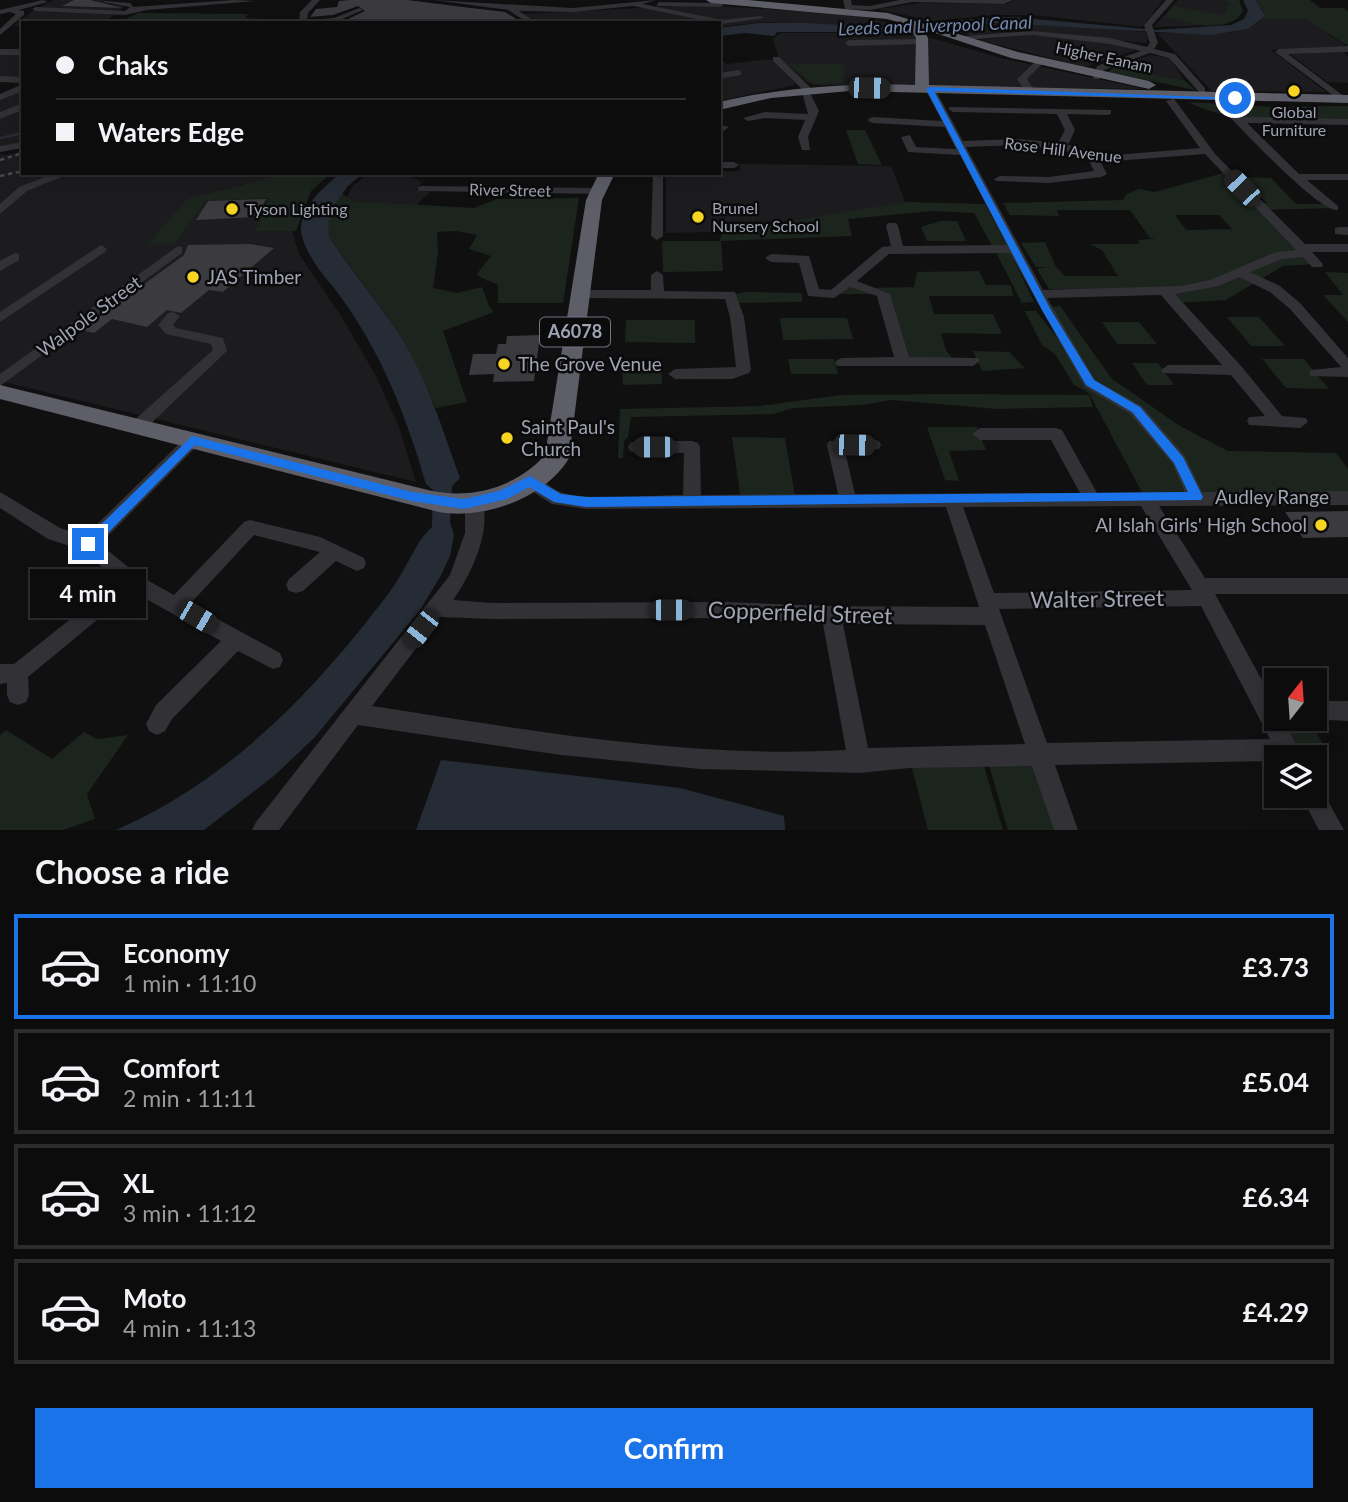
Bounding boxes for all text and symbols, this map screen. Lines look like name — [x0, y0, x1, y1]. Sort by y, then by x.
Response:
water label: Leeds and Liverpool Canal — [838, 11, 1032, 39]
street label: Higher Eanam — [1054, 37, 1154, 76]
text: Chaks — [98, 49, 168, 81]
car — [848, 77, 891, 99]
route start — [1219, 82, 1251, 114]
marker: Global Furniture — [1286, 83, 1302, 99]
place label: Global Furniture — [1262, 102, 1326, 139]
text: Waters Edge — [98, 116, 244, 148]
street label: Rose Hill Avenue — [1003, 133, 1123, 166]
car — [1220, 166, 1265, 210]
street label: River Street — [469, 179, 551, 200]
place label: Brunel Nursery School — [712, 198, 819, 235]
place label: Tyson Lighting — [246, 199, 348, 218]
marker: Tyson Lighting — [224, 201, 240, 217]
marker: Brunel Nursery School — [690, 209, 706, 225]
place label: JAS Timber — [207, 265, 301, 288]
marker: JAS Timber — [185, 269, 201, 285]
street label: Walpole Street — [32, 270, 146, 361]
road number: A6078 — [540, 318, 610, 346]
place label: The Grove Venue — [518, 352, 662, 375]
marker: The Grove Venue — [496, 356, 512, 372]
place label: Saint Paul's Church — [521, 415, 615, 460]
marker: Saint Paul's Church — [499, 430, 515, 446]
car — [833, 434, 876, 456]
car — [634, 437, 676, 458]
street label: Audley Range — [1215, 485, 1329, 508]
place label: Al Islah Girls' High School — [1095, 513, 1307, 536]
marker: Al Islah Girls' High School — [1313, 517, 1329, 533]
route end — [72, 528, 104, 560]
callout: 4 min — [30, 568, 146, 618]
text: 4 min — [59, 579, 117, 607]
street label: Walter Street — [1030, 583, 1165, 613]
street label: Copperfield Street — [707, 595, 893, 629]
car — [174, 597, 221, 637]
car — [651, 600, 693, 621]
car — [400, 606, 443, 652]
north arrow — [1264, 668, 1326, 732]
map controls — [1264, 668, 1327, 808]
button: layers — [1264, 745, 1327, 808]
text: Choose a ride — [35, 852, 229, 891]
icon: car — [39, 935, 102, 998]
text: Economy — [123, 937, 229, 969]
text: £3.73 — [1243, 951, 1309, 983]
text: 1 min · 11:10 — [123, 969, 256, 997]
icon: car — [39, 1050, 102, 1113]
text: Comfort — [123, 1052, 220, 1084]
text: £5.04 — [1243, 1066, 1309, 1098]
text: 2 min · 11:11 — [123, 1084, 256, 1112]
icon: car — [39, 1165, 102, 1228]
text: XL — [123, 1167, 154, 1199]
text: £6.34 — [1243, 1181, 1309, 1213]
text: 3 min · 11:12 — [123, 1199, 256, 1227]
icon: car — [39, 1280, 102, 1343]
text: Moto — [123, 1282, 186, 1314]
text: £4.29 — [1243, 1296, 1309, 1328]
text: 4 min · 11:13 — [123, 1314, 256, 1342]
button: Confirm — [35, 1408, 1313, 1488]

